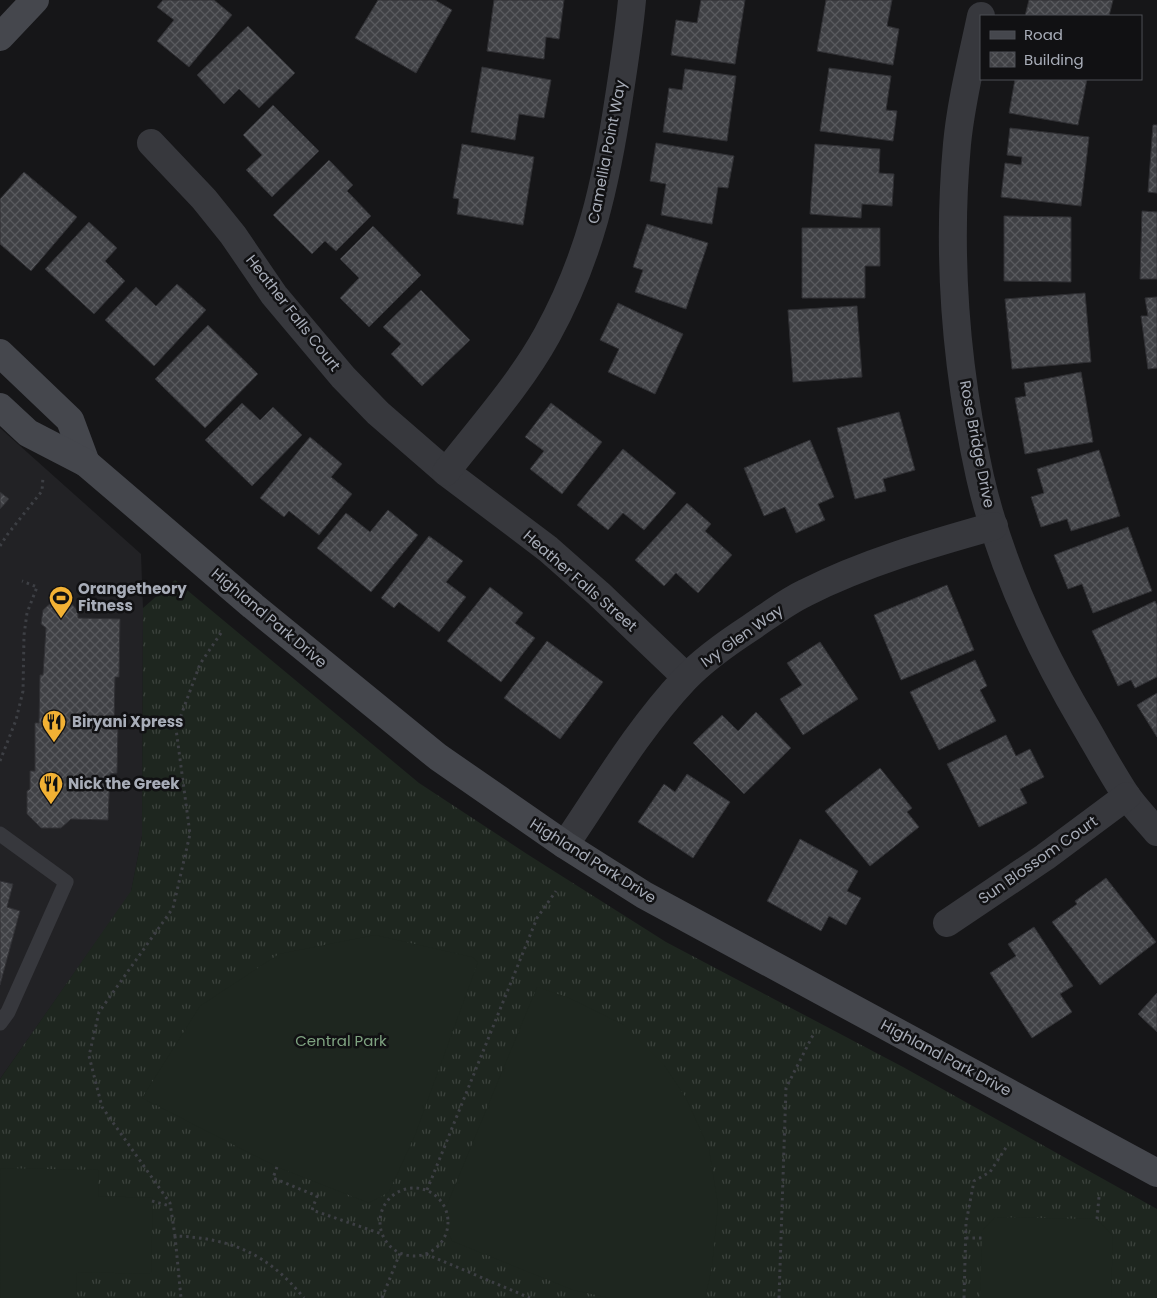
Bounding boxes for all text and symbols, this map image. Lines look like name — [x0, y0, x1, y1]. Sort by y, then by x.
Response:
legend — [980, 15, 1142, 80]
text: Road — [1024, 24, 1063, 45]
text: Building — [1024, 49, 1084, 70]
street label: Camellia Point Way — [582, 78, 631, 226]
street label: Heather Falls Court — [241, 250, 346, 375]
street label: Rose Bridge Drive — [955, 378, 1000, 509]
street label: Heather Falls Street — [519, 525, 642, 636]
street label: Highland Park Drive — [207, 563, 332, 672]
place label: Orangetheory Fitness — [78, 578, 187, 616]
sports icon: Orangetheory Fitness — [48, 585, 74, 619]
street label: Ivy Glen Way — [696, 599, 788, 672]
restaurant icon: Biryani Xpress — [41, 709, 67, 743]
place label: Biryani Xpress — [72, 711, 183, 732]
restaurant icon: Nick the Greek — [38, 771, 64, 805]
place label: Nick the Greek — [68, 773, 180, 794]
street label: Sun Blossom Court — [974, 811, 1102, 909]
street label: Highland Park Drive — [526, 813, 660, 908]
street label: Highland Park Drive — [877, 1014, 1015, 1101]
park label: Central Park — [295, 1030, 387, 1051]

